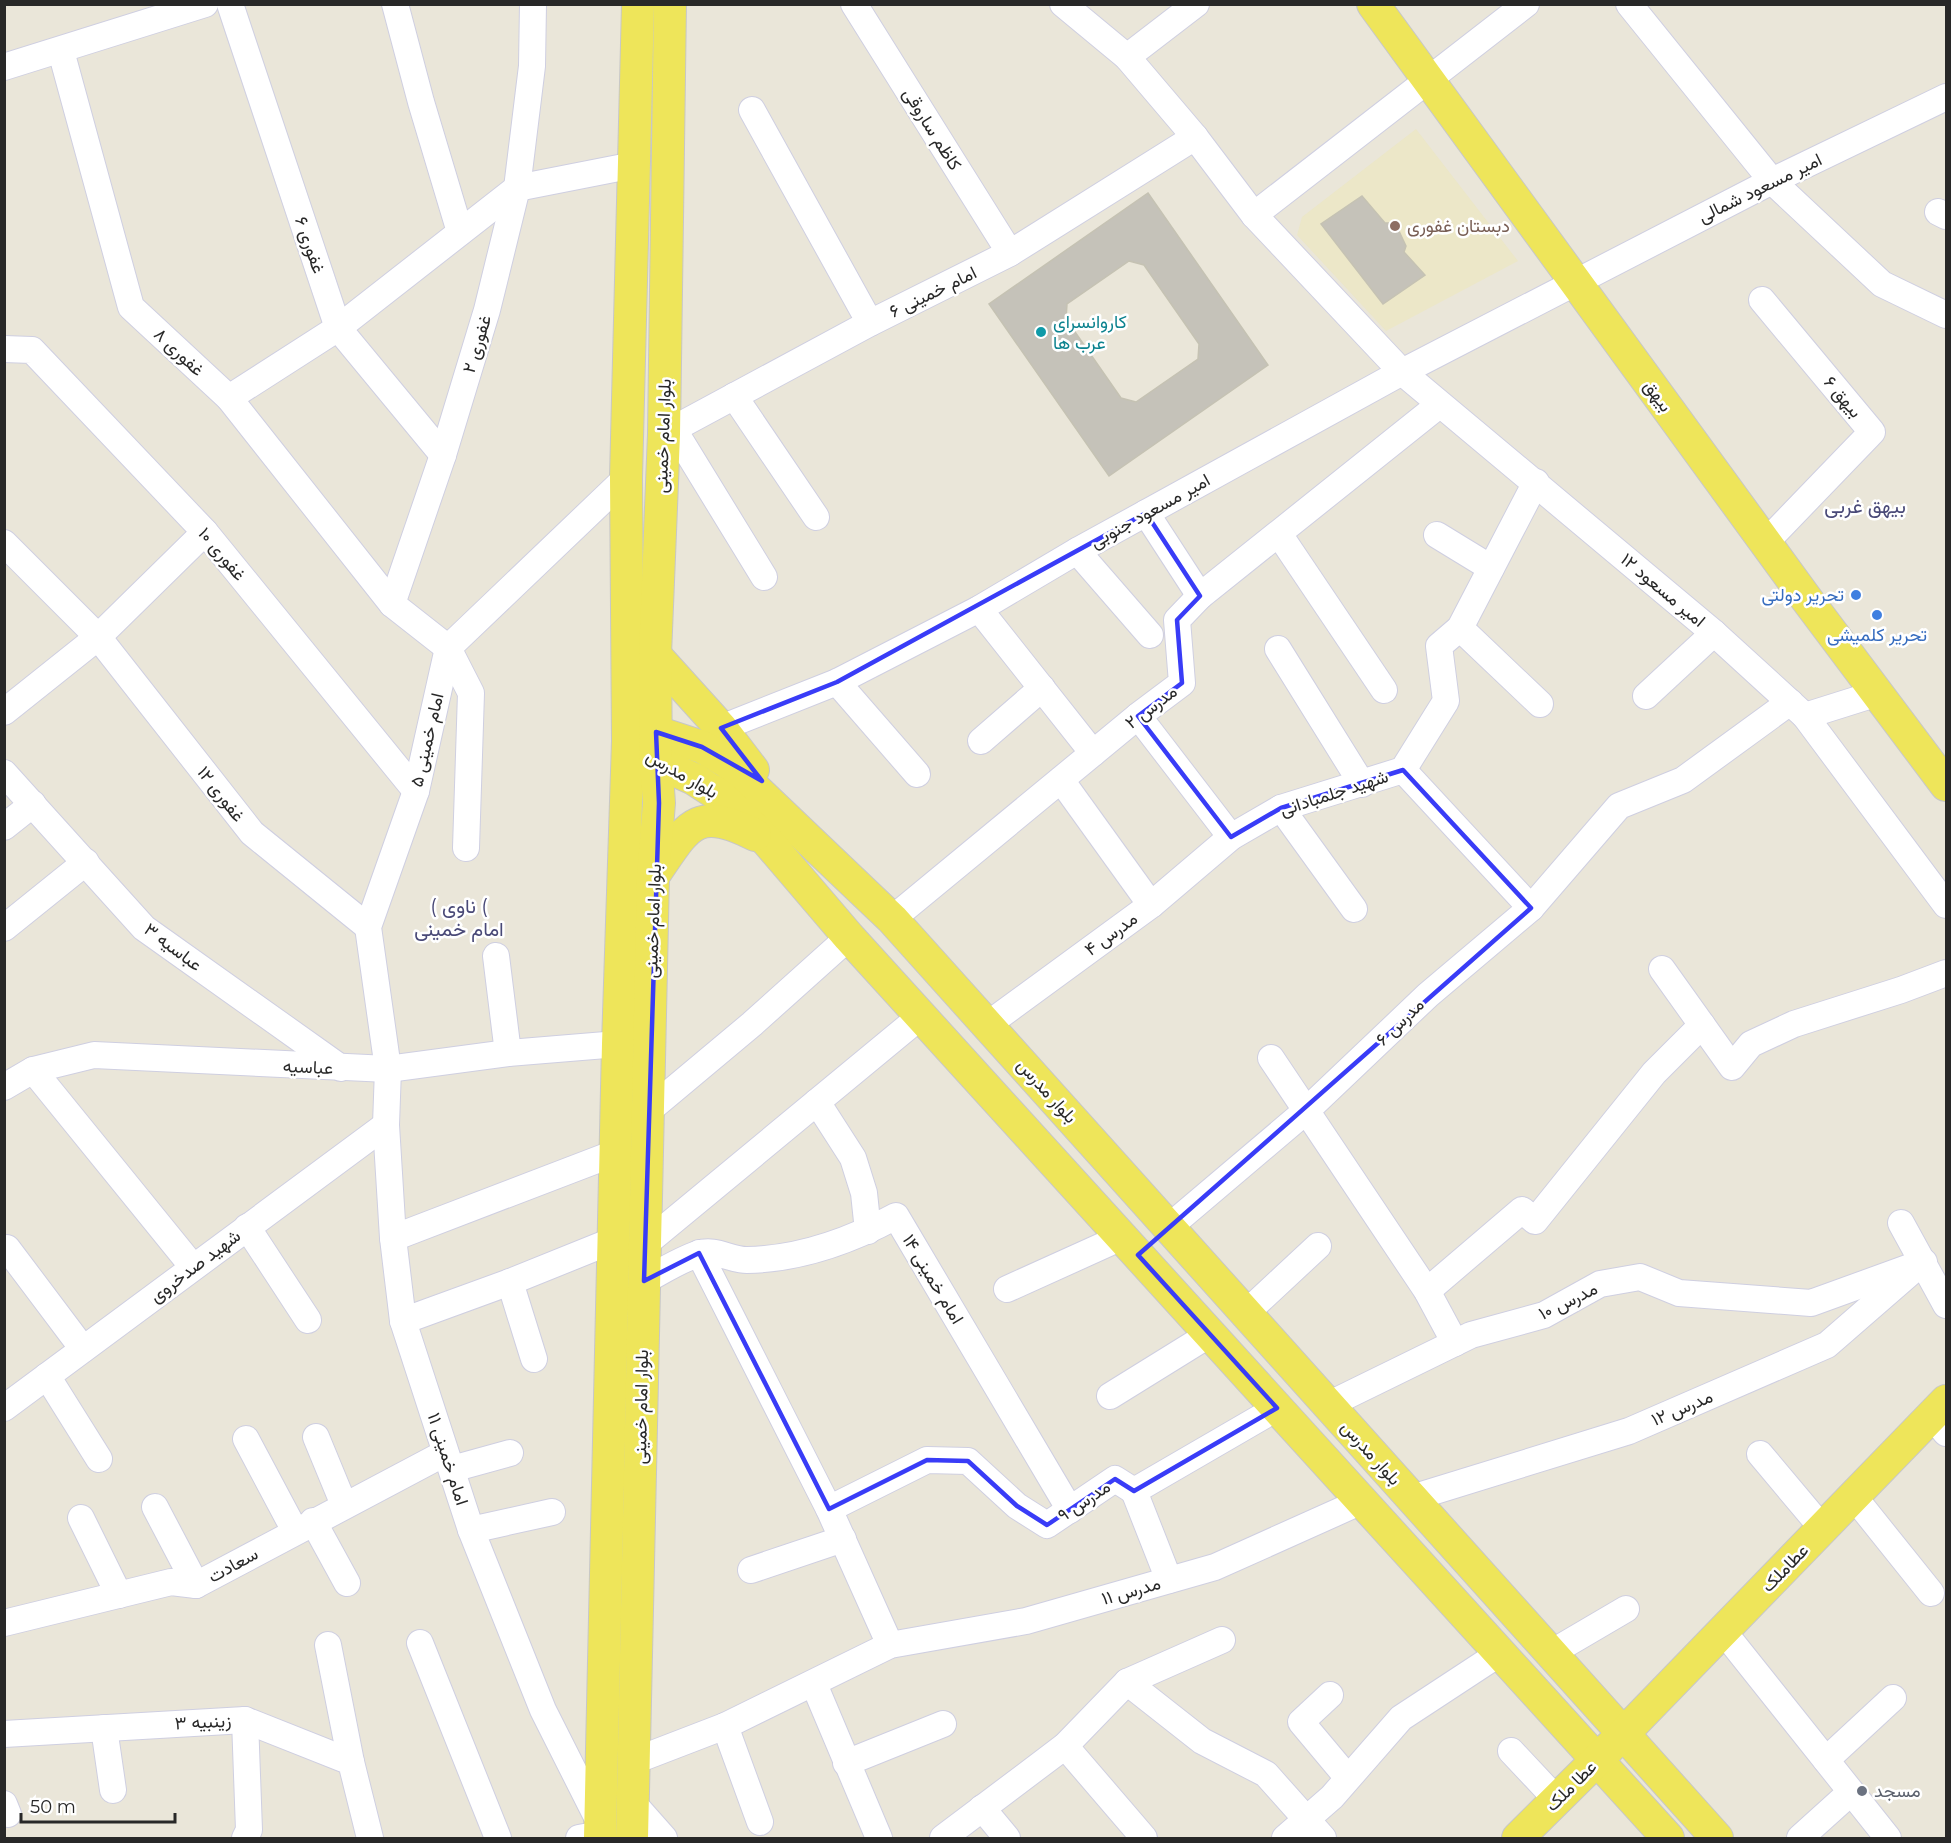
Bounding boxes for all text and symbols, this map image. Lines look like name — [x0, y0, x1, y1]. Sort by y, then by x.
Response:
street label: کاظم ساروقی — [897, 84, 966, 175]
street label: امیر مسعود شمالی — [1694, 148, 1826, 228]
street label: غفوری ۶ — [290, 214, 330, 276]
place label: دبستان غفوری — [1407, 215, 1510, 237]
marker: دبستان غفوری — [1388, 219, 1402, 233]
street label: امام خمینی ۶ — [886, 261, 981, 323]
place label: کاروانسرای عرب ها — [1053, 311, 1127, 354]
street label: غفوری ۲ — [458, 312, 496, 376]
street label: غفوری ۸ — [149, 323, 209, 381]
marker: کاروانسرای عرب ها — [1034, 325, 1048, 339]
street label: بیهق ۶ — [1819, 372, 1867, 422]
street label: بیهق — [1639, 376, 1677, 416]
street label: بلوار امام خمینی — [650, 378, 677, 494]
street label: امیر مسعود جنوبی — [1086, 469, 1214, 553]
district label: بیهق غربی — [1824, 494, 1906, 519]
street label: غفوری ۱۰ — [193, 523, 251, 585]
street label: امیر مسعود ۱۲ — [1616, 548, 1710, 632]
place label: تحریر دولتی — [1761, 584, 1844, 606]
marker: تحریر دولتی — [1849, 588, 1863, 602]
marker: تحریر کلمیشی — [1870, 608, 1884, 622]
place label: تحریر کلمیشی — [1827, 624, 1927, 646]
street label: مدرس ۲ — [1121, 680, 1181, 734]
street label: امام خمینی ۵ — [405, 691, 449, 789]
street label: بلوار مدرس — [642, 745, 722, 803]
street label: غفوری ۱۲ — [192, 762, 250, 826]
street label: شهید جلمبادانی — [1277, 765, 1391, 821]
street label: بلوار امام خمینی — [640, 863, 667, 979]
district label: ( ناوی ( امام خمینی — [414, 894, 504, 942]
street label: مدرس ۴ — [1080, 907, 1142, 961]
street label: عباسیه ۳ — [140, 918, 206, 976]
street label: مدرس ۶ — [1371, 994, 1429, 1050]
street label: بلوار مدرس — [1012, 1054, 1082, 1128]
street label: عباسیه — [282, 1055, 334, 1079]
street label: شهید صدخروی — [145, 1225, 245, 1307]
street label: امام خمینی ۱۴ — [897, 1230, 968, 1328]
street label: مدرس ۱۰ — [1535, 1277, 1601, 1325]
street label: بلوار امام خمینی — [629, 1349, 654, 1465]
street label: مدرس ۱۲ — [1648, 1385, 1716, 1431]
street label: امام خمینی ۱۱ — [422, 1410, 473, 1508]
street label: بلوار مدرس — [1336, 1416, 1406, 1490]
street label: مدرس ۹ — [1054, 1475, 1114, 1527]
street label: عطاملک — [1757, 1539, 1813, 1597]
street label: سعادت — [204, 1542, 262, 1588]
street label: مدرس ۱۱ — [1099, 1572, 1163, 1610]
street label: زینبیه ۳ — [174, 1710, 232, 1734]
street label: عطا ملک — [1541, 1756, 1601, 1816]
place label: مسجد — [1874, 1780, 1921, 1802]
marker: مسجد — [1855, 1784, 1869, 1798]
scale bar — [21, 1786, 176, 1824]
text: 50 m — [30, 1796, 76, 1818]

